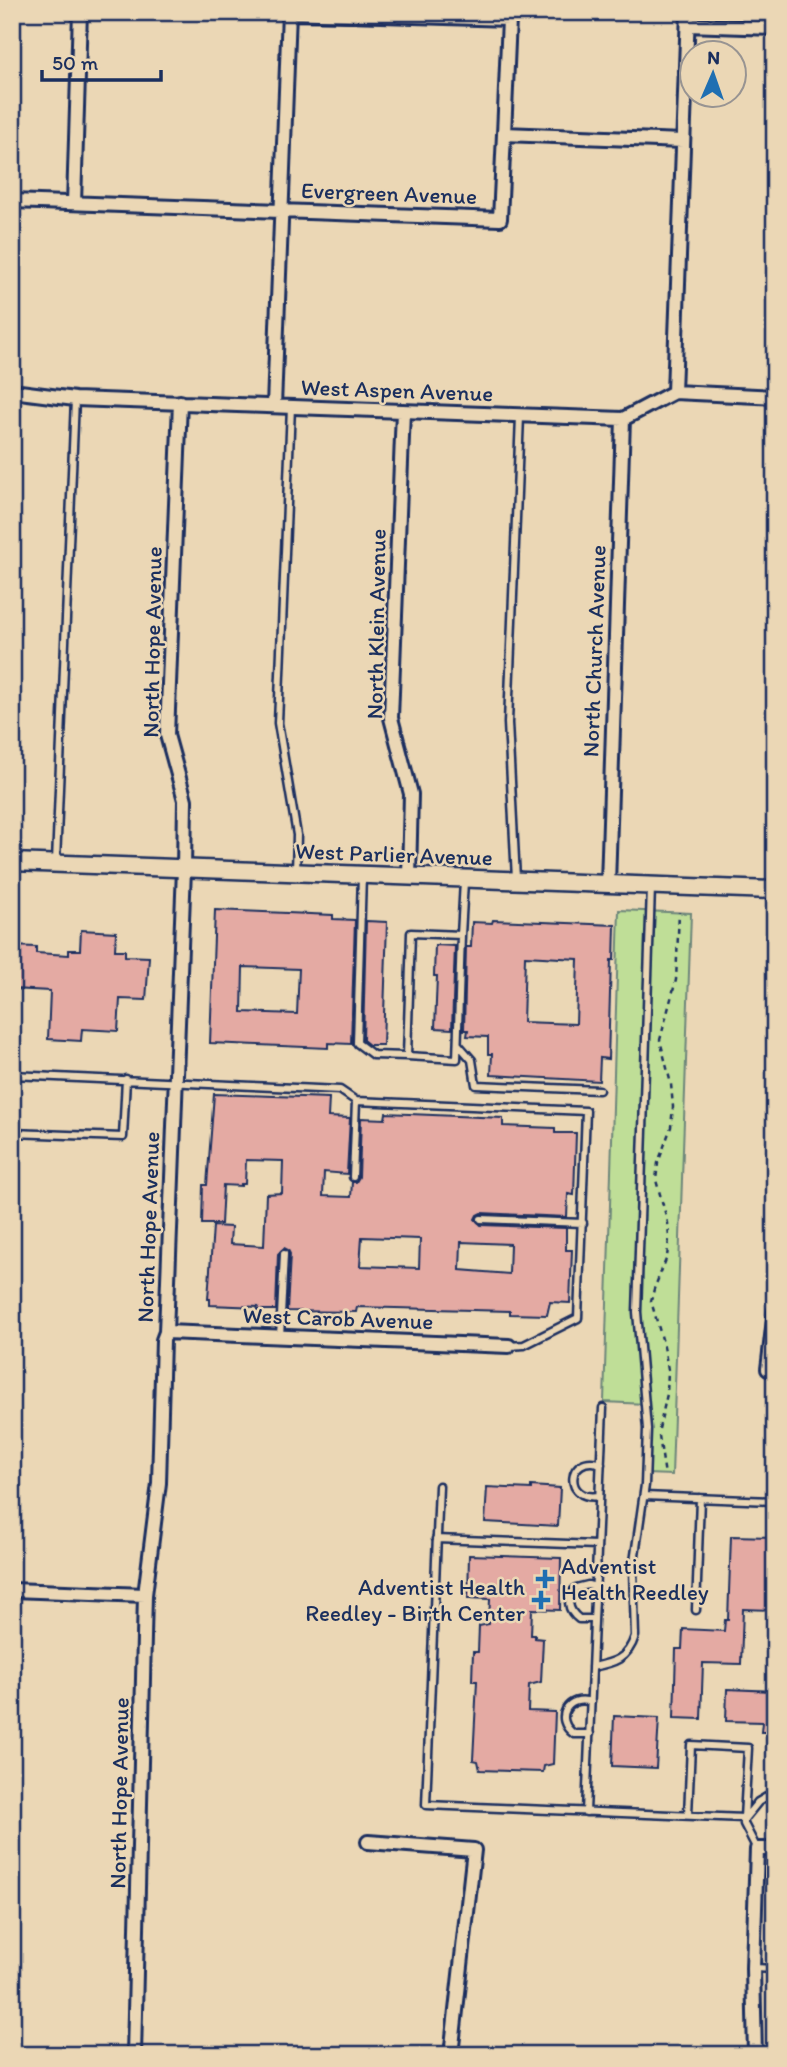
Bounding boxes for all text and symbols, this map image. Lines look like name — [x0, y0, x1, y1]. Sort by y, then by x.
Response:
scale bar — [42, 38, 161, 82]
north arrow — [678, 38, 748, 108]
text: N — [707, 46, 720, 69]
text: 50 m — [52, 50, 99, 75]
street label: Evergreen Avenue — [301, 176, 477, 210]
street label: West Aspen Avenue — [300, 373, 494, 407]
street label: North Klein Avenue — [360, 528, 392, 720]
street label: North Church Avenue — [576, 544, 612, 758]
street label: North Hope Avenue — [136, 546, 168, 738]
street label: West Parlier Avenue — [295, 837, 493, 871]
street label: North Hope Avenue — [131, 1131, 165, 1323]
street label: West Carob Avenue — [242, 1301, 434, 1335]
place label: Adventist Health Reedley — [561, 1552, 709, 1606]
marker: Adventist Health Reedley — [535, 1569, 555, 1589]
place label: Adventist Health Reedley - Birth Center — [305, 1573, 525, 1627]
marker: Adventist Health Reedley - Birth Center — [531, 1590, 551, 1610]
street label: North Hope Avenue — [103, 1697, 135, 1889]

